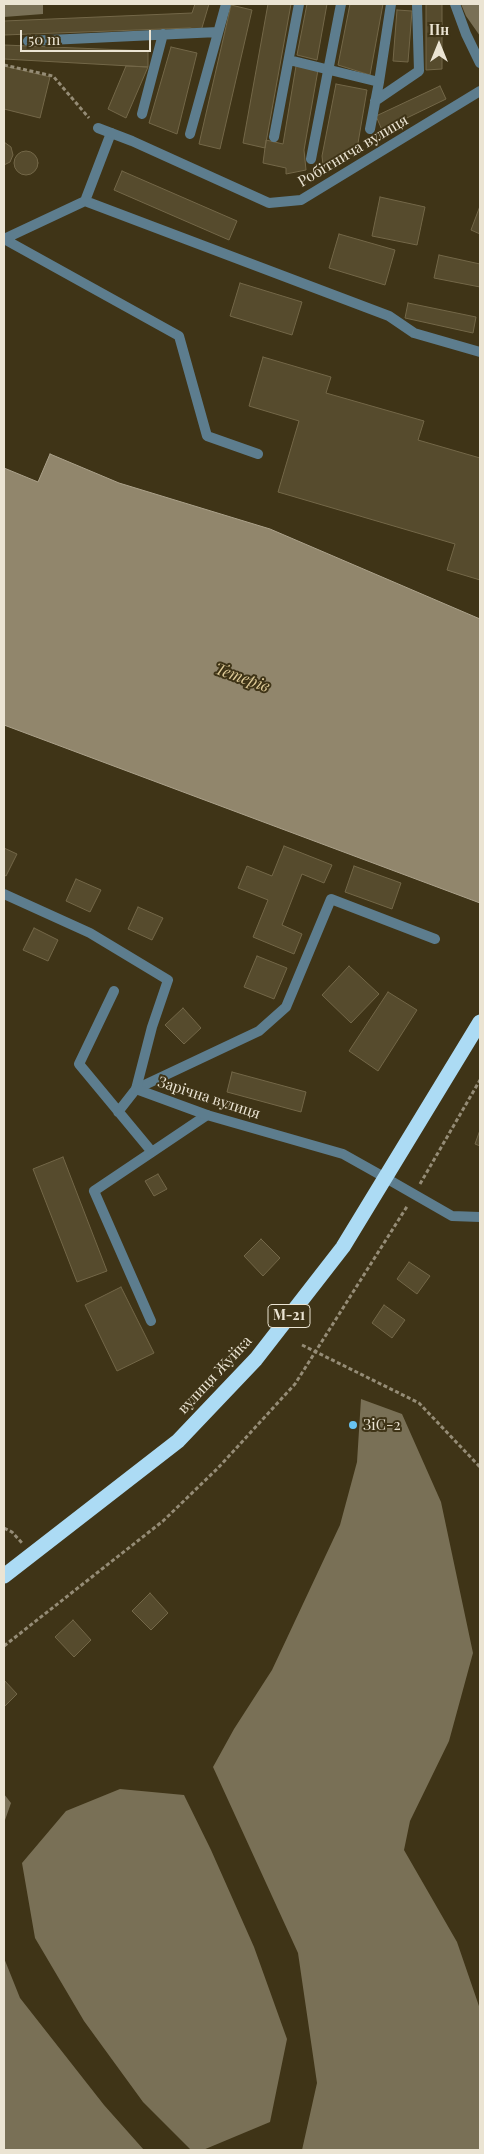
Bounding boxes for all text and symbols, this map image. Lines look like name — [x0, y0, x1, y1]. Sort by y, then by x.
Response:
scale bar — [22, 20, 154, 52]
north arrow — [414, 20, 464, 70]
text: Пн — [429, 20, 449, 39]
text: 50 m — [28, 29, 60, 49]
street label: Робітнича вулиця — [295, 111, 411, 191]
water label: Тетерів — [212, 659, 272, 697]
street label: Зарічна вулиця — [156, 1073, 262, 1123]
road number: М-21 — [268, 1304, 310, 1328]
street label: вулиця Жуйка — [174, 1332, 256, 1418]
place label: ЗіС-2 — [363, 1416, 401, 1434]
marker: ЗіС-2 — [347, 1419, 359, 1431]

